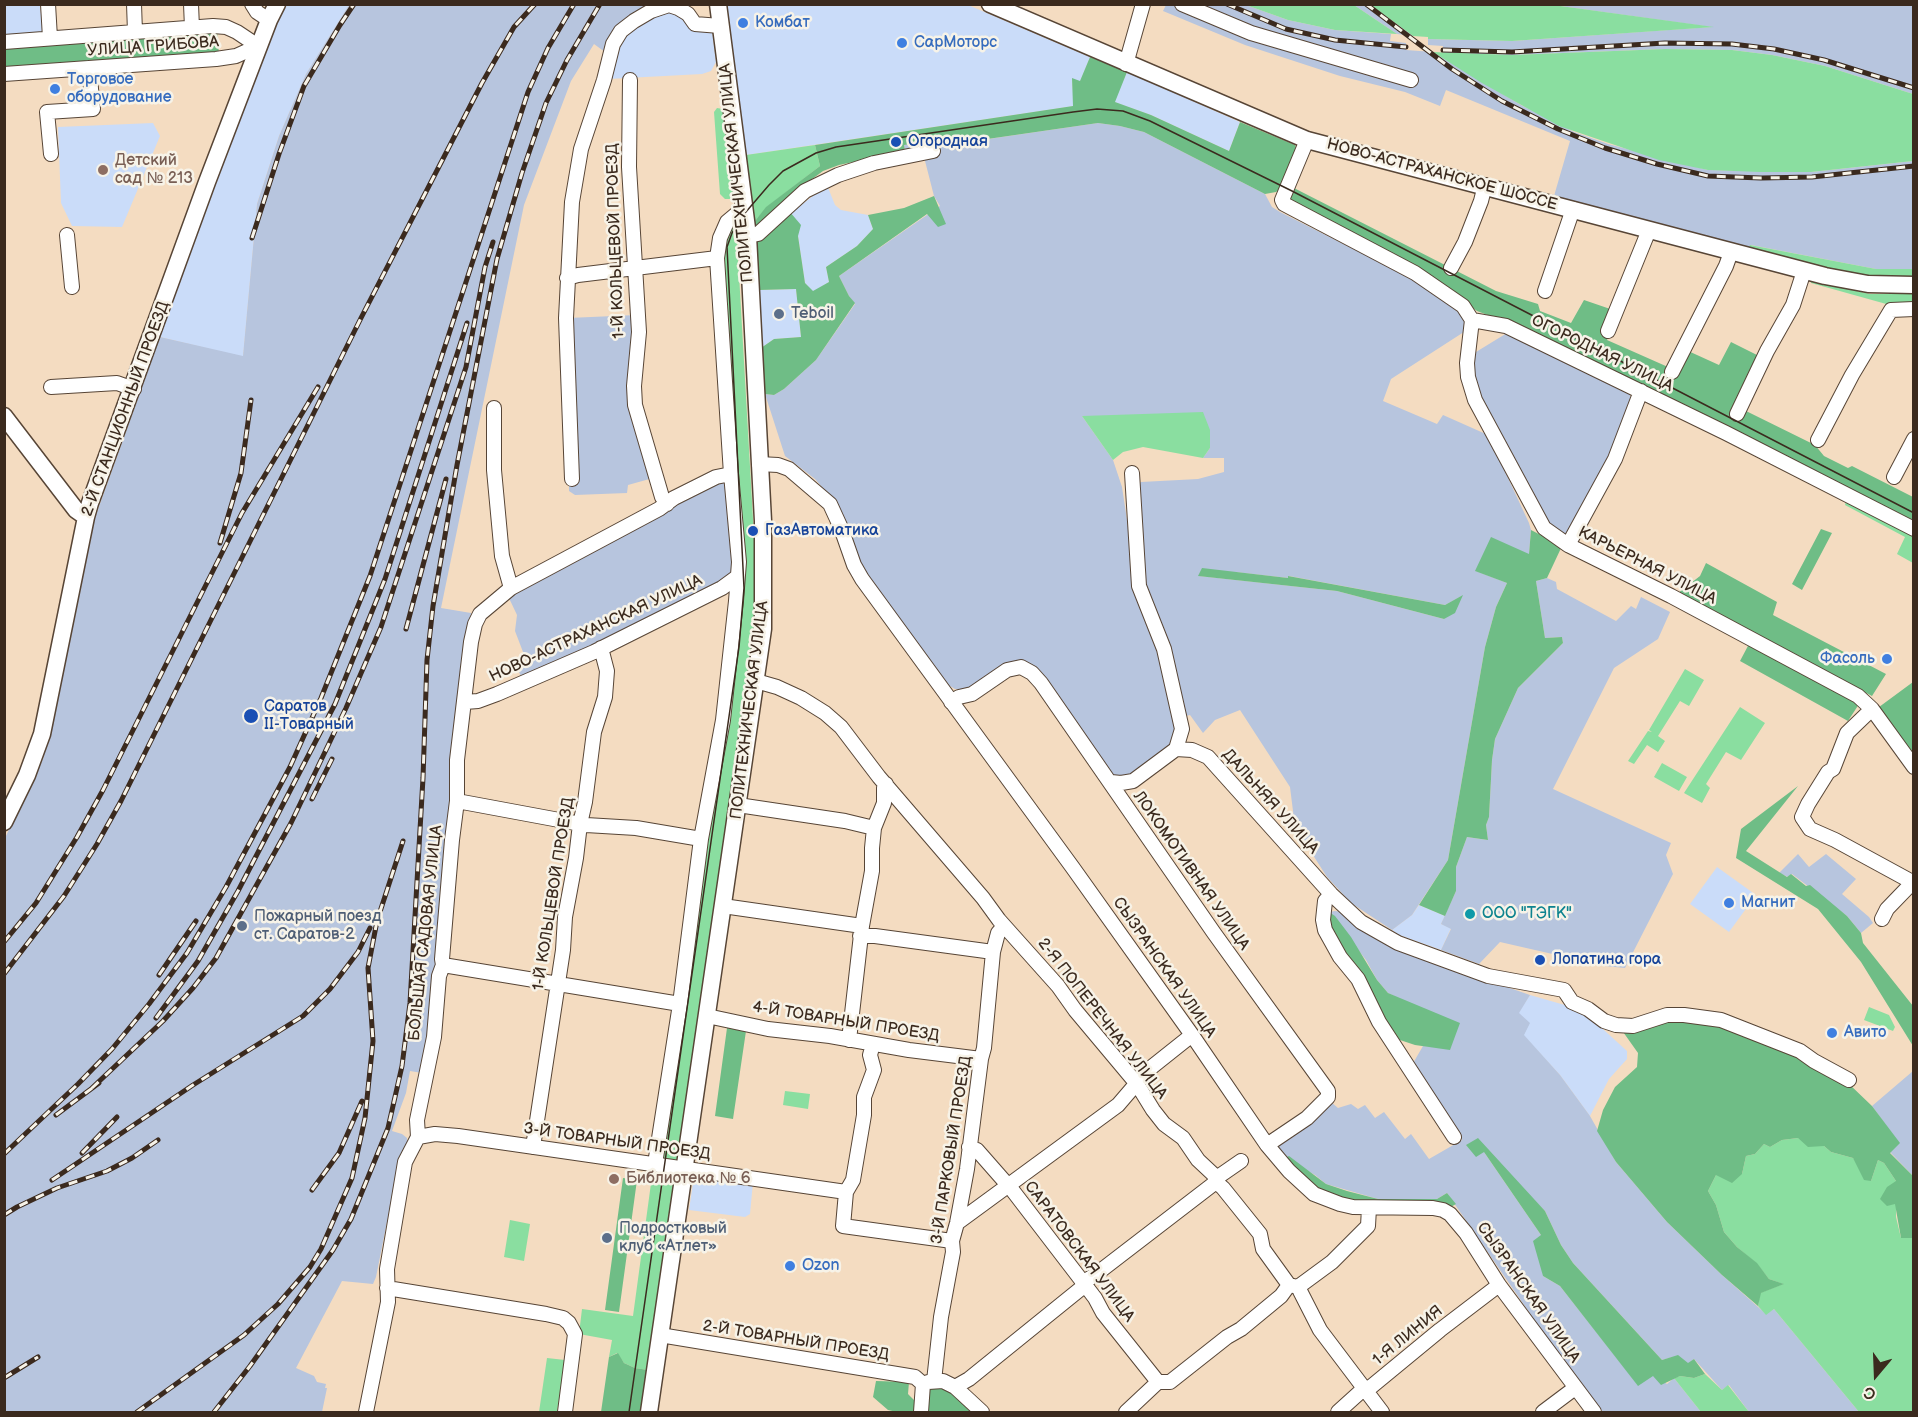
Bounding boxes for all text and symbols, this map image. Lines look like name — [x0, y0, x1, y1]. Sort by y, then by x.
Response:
place label: Комбат — [755, 13, 810, 33]
marker: Комбат — [736, 16, 750, 30]
street label: УЛИЦА ГРИБОВА — [87, 33, 219, 61]
place label: СарМоторс — [914, 33, 997, 53]
marker: СарМоторс — [895, 36, 909, 50]
street label: ПОЛИТЕХНИЧЕСКАЯ УЛИЦА — [716, 63, 758, 283]
place label: Торговое оборудование — [67, 70, 172, 108]
marker: Торговое оборудование — [48, 82, 62, 96]
place label: Огородная — [908, 132, 988, 152]
marker: Огородная — [889, 135, 903, 149]
street label: НОВО-АСТРАХАНСКОЕ ШОССЕ — [1325, 135, 1559, 215]
street label: 1-Й КОЛЬЦЕВОЙ ПРОЕЗД — [603, 143, 629, 339]
place label: Детский сад № 213 — [115, 151, 193, 189]
marker: Детский сад № 213 — [96, 163, 110, 177]
street label: 2-Й СТАНЦИОННЫЙ ПРОЕЗД — [78, 299, 174, 519]
place label: Teboil — [791, 304, 834, 324]
marker: Teboil — [772, 307, 786, 321]
street label: ОГОРОДНАЯ УЛИЦА — [1528, 311, 1676, 397]
place label: ГазАвтоматика — [765, 521, 879, 541]
street label: КАРЬЕРНАЯ УЛИЦА — [1575, 523, 1719, 609]
marker: ГазАвтоматика — [746, 524, 760, 538]
street label: НОВО-АСТРАХАНСКАЯ УЛИЦА — [487, 571, 705, 687]
street label: ПОЛИТЕХНИЧЕСКАЯ УЛИЦА — [727, 600, 773, 820]
place label: Фасоль — [1820, 649, 1875, 669]
marker: Фасоль — [1880, 652, 1894, 666]
place label: Саратов II-Товарный — [264, 697, 354, 735]
marker: Саратов II-Товарный — [242, 707, 260, 725]
street label: ДАЛЬНЯЯ УЛИЦА — [1218, 745, 1322, 859]
street label: ЛОКОМОТИВНАЯ УЛИЦА — [1129, 788, 1253, 954]
street label: 1-Й КОЛЬЦЕВОЙ ПРОЕЗД — [529, 796, 579, 992]
street label: БОЛЬШАЯ САДОВАЯ УЛИЦА — [405, 824, 447, 1042]
place label: Магнит — [1741, 893, 1796, 913]
street label: СЫЗРАНСКАЯ УЛИЦА — [1108, 894, 1220, 1042]
marker: Магнит — [1722, 896, 1736, 910]
place label: ООО "ТЭГК" — [1482, 904, 1572, 924]
place label: Пожарный поезд ст. Саратов-2 — [254, 907, 381, 945]
marker: ООО "ТЭГК" — [1463, 907, 1477, 921]
marker: Пожарный поезд ст. Саратов-2 — [235, 919, 249, 933]
street label: 2-Я ПОПЕРЕЧНАЯ УЛИЦА — [1033, 935, 1171, 1103]
place label: Лопатина гора — [1552, 950, 1661, 970]
marker: Лопатина гора — [1533, 953, 1547, 967]
street label: 4-Й ТОВАРНЫЙ ПРОЕЗД — [751, 998, 941, 1046]
place label: Авито — [1844, 1023, 1886, 1043]
marker: Авито — [1825, 1026, 1839, 1040]
street label: 3-Й ПАРКОВЫЙ ПРОЕЗД — [928, 1054, 976, 1246]
street label: 3-Й ТОВАРНЫЙ ПРОЕЗД — [522, 1119, 712, 1165]
place label: Библиотека № 6 — [626, 1169, 750, 1189]
marker: Библиотека № 6 — [607, 1172, 621, 1186]
street label: САРАТОВСКАЯ УЛИЦА — [1020, 1178, 1138, 1326]
place label: Подростковый клуб «Атлет» — [619, 1219, 727, 1257]
street label: СЫЗРАНСКАЯ УЛИЦА — [1472, 1219, 1584, 1367]
marker: Подростковый клуб «Атлет» — [600, 1231, 614, 1245]
place label: Ozon — [802, 1256, 840, 1276]
marker: Ozon — [783, 1259, 797, 1273]
street label: 1-Я ЛИНИЯ — [1369, 1302, 1447, 1370]
street label: 2-Й ТОВАРНЫЙ ПРОЕЗД — [701, 1317, 891, 1365]
north arrow — [1846, 1345, 1906, 1405]
text: С — [1862, 1382, 1878, 1403]

